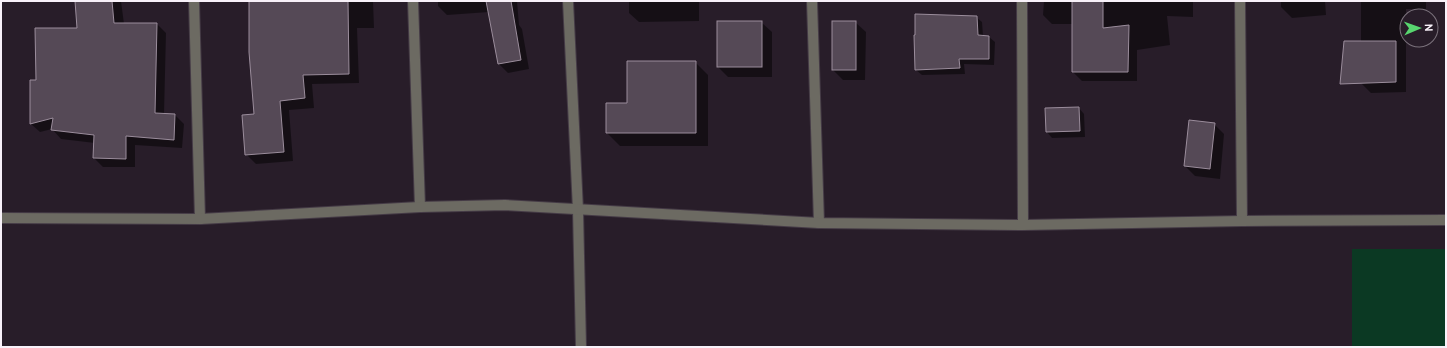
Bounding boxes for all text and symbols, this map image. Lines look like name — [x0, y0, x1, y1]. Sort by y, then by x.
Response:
north arrow — [1399, 8, 1439, 48]
text: N — [1421, 23, 1435, 32]

